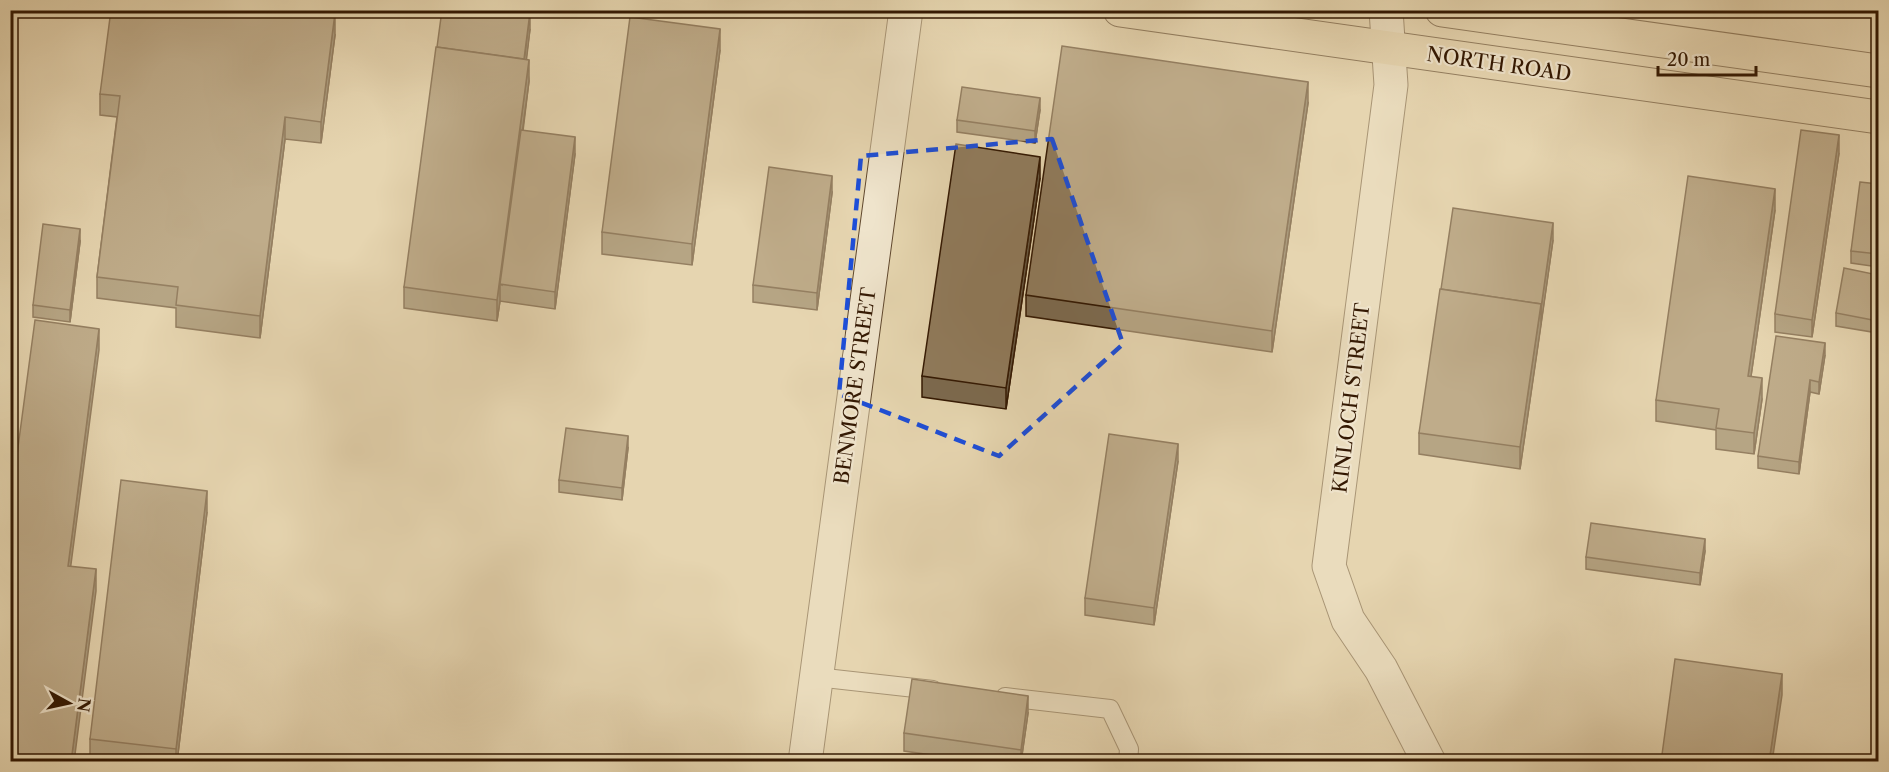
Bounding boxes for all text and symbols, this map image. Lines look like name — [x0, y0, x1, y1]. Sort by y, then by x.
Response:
scale bar — [1658, 39, 1756, 77]
street label: NORTH ROAD — [1425, 42, 1573, 86]
text: 20 m — [1667, 49, 1711, 71]
street label: BENMORE STREET — [829, 286, 881, 486]
street label: KINLOCH STREET — [1327, 302, 1375, 494]
north arrow — [39, 673, 99, 733]
text: N — [73, 697, 95, 713]

